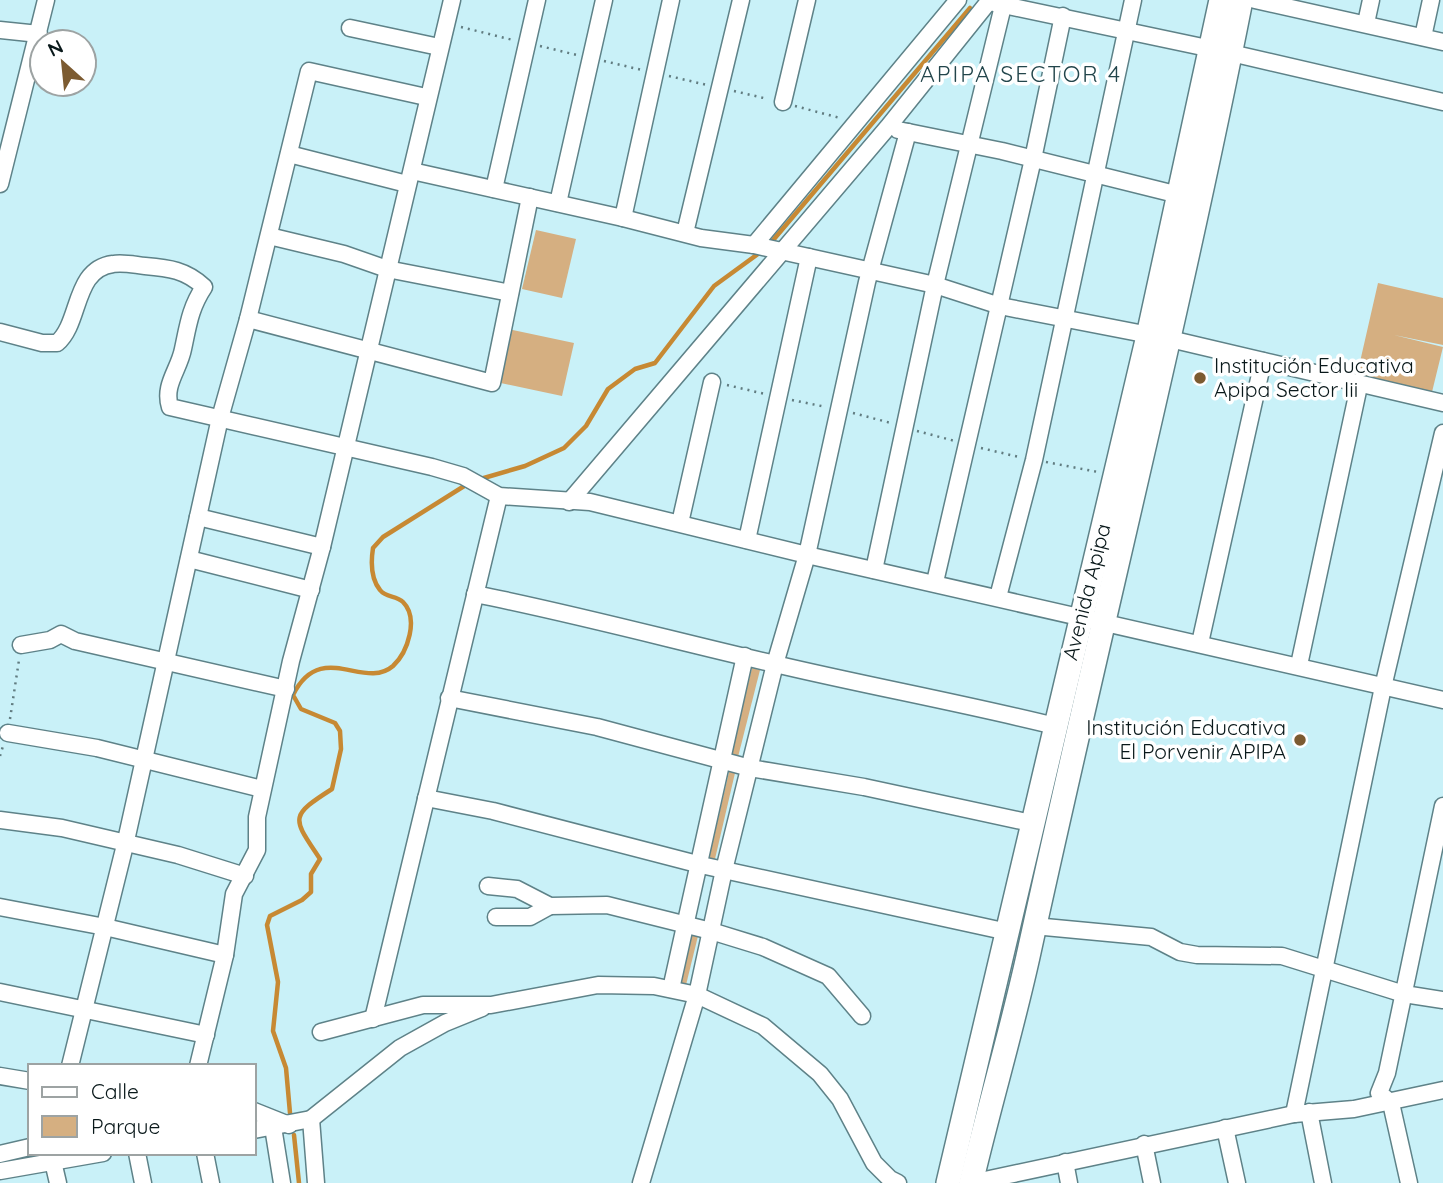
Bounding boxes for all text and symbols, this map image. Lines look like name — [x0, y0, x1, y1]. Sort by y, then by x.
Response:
north arrow — [28, 28, 98, 98]
text: N — [44, 34, 67, 62]
district label: APIPA SECTOR 4 — [920, 59, 1122, 88]
place label: Institución Educativa Apipa Sector Iii — [1214, 352, 1414, 402]
marker: Institución Educativa Apipa Sector Iii — [1192, 370, 1208, 386]
street label: Avenida Apipa — [1056, 521, 1116, 663]
place label: Institución Educativa El Porvenir APIPA — [1086, 714, 1286, 764]
marker: Institución Educativa El Porvenir APIPA — [1292, 732, 1308, 748]
legend — [28, 1064, 256, 1155]
text: Calle — [91, 1078, 139, 1104]
text: Parque — [91, 1113, 160, 1139]

